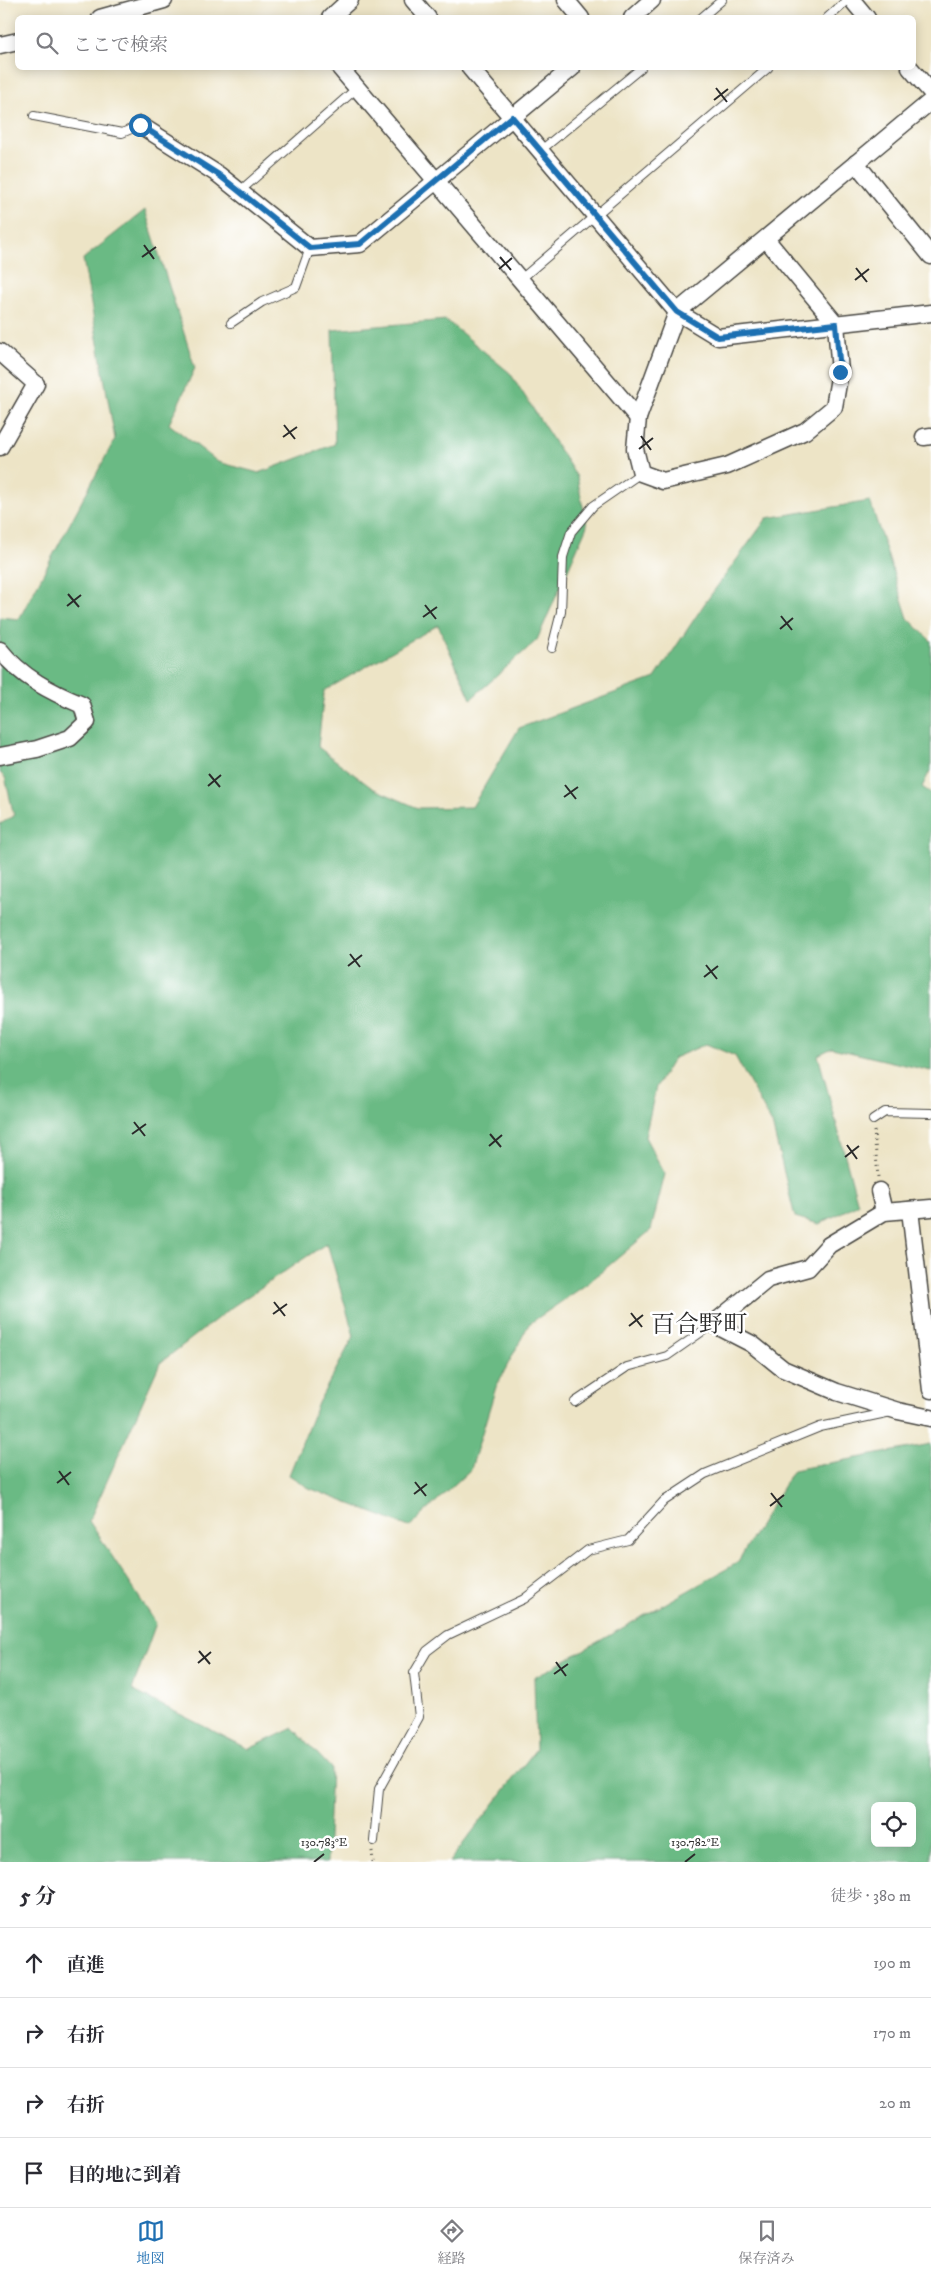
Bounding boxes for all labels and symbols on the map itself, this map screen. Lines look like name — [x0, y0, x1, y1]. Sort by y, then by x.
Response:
route start — [129, 114, 152, 137]
route end — [829, 361, 852, 384]
district label: 百合野町 — [651, 1310, 747, 1340]
text: 130.783°E — [301, 1835, 348, 1850]
text: 130.782°E — [671, 1835, 720, 1850]

